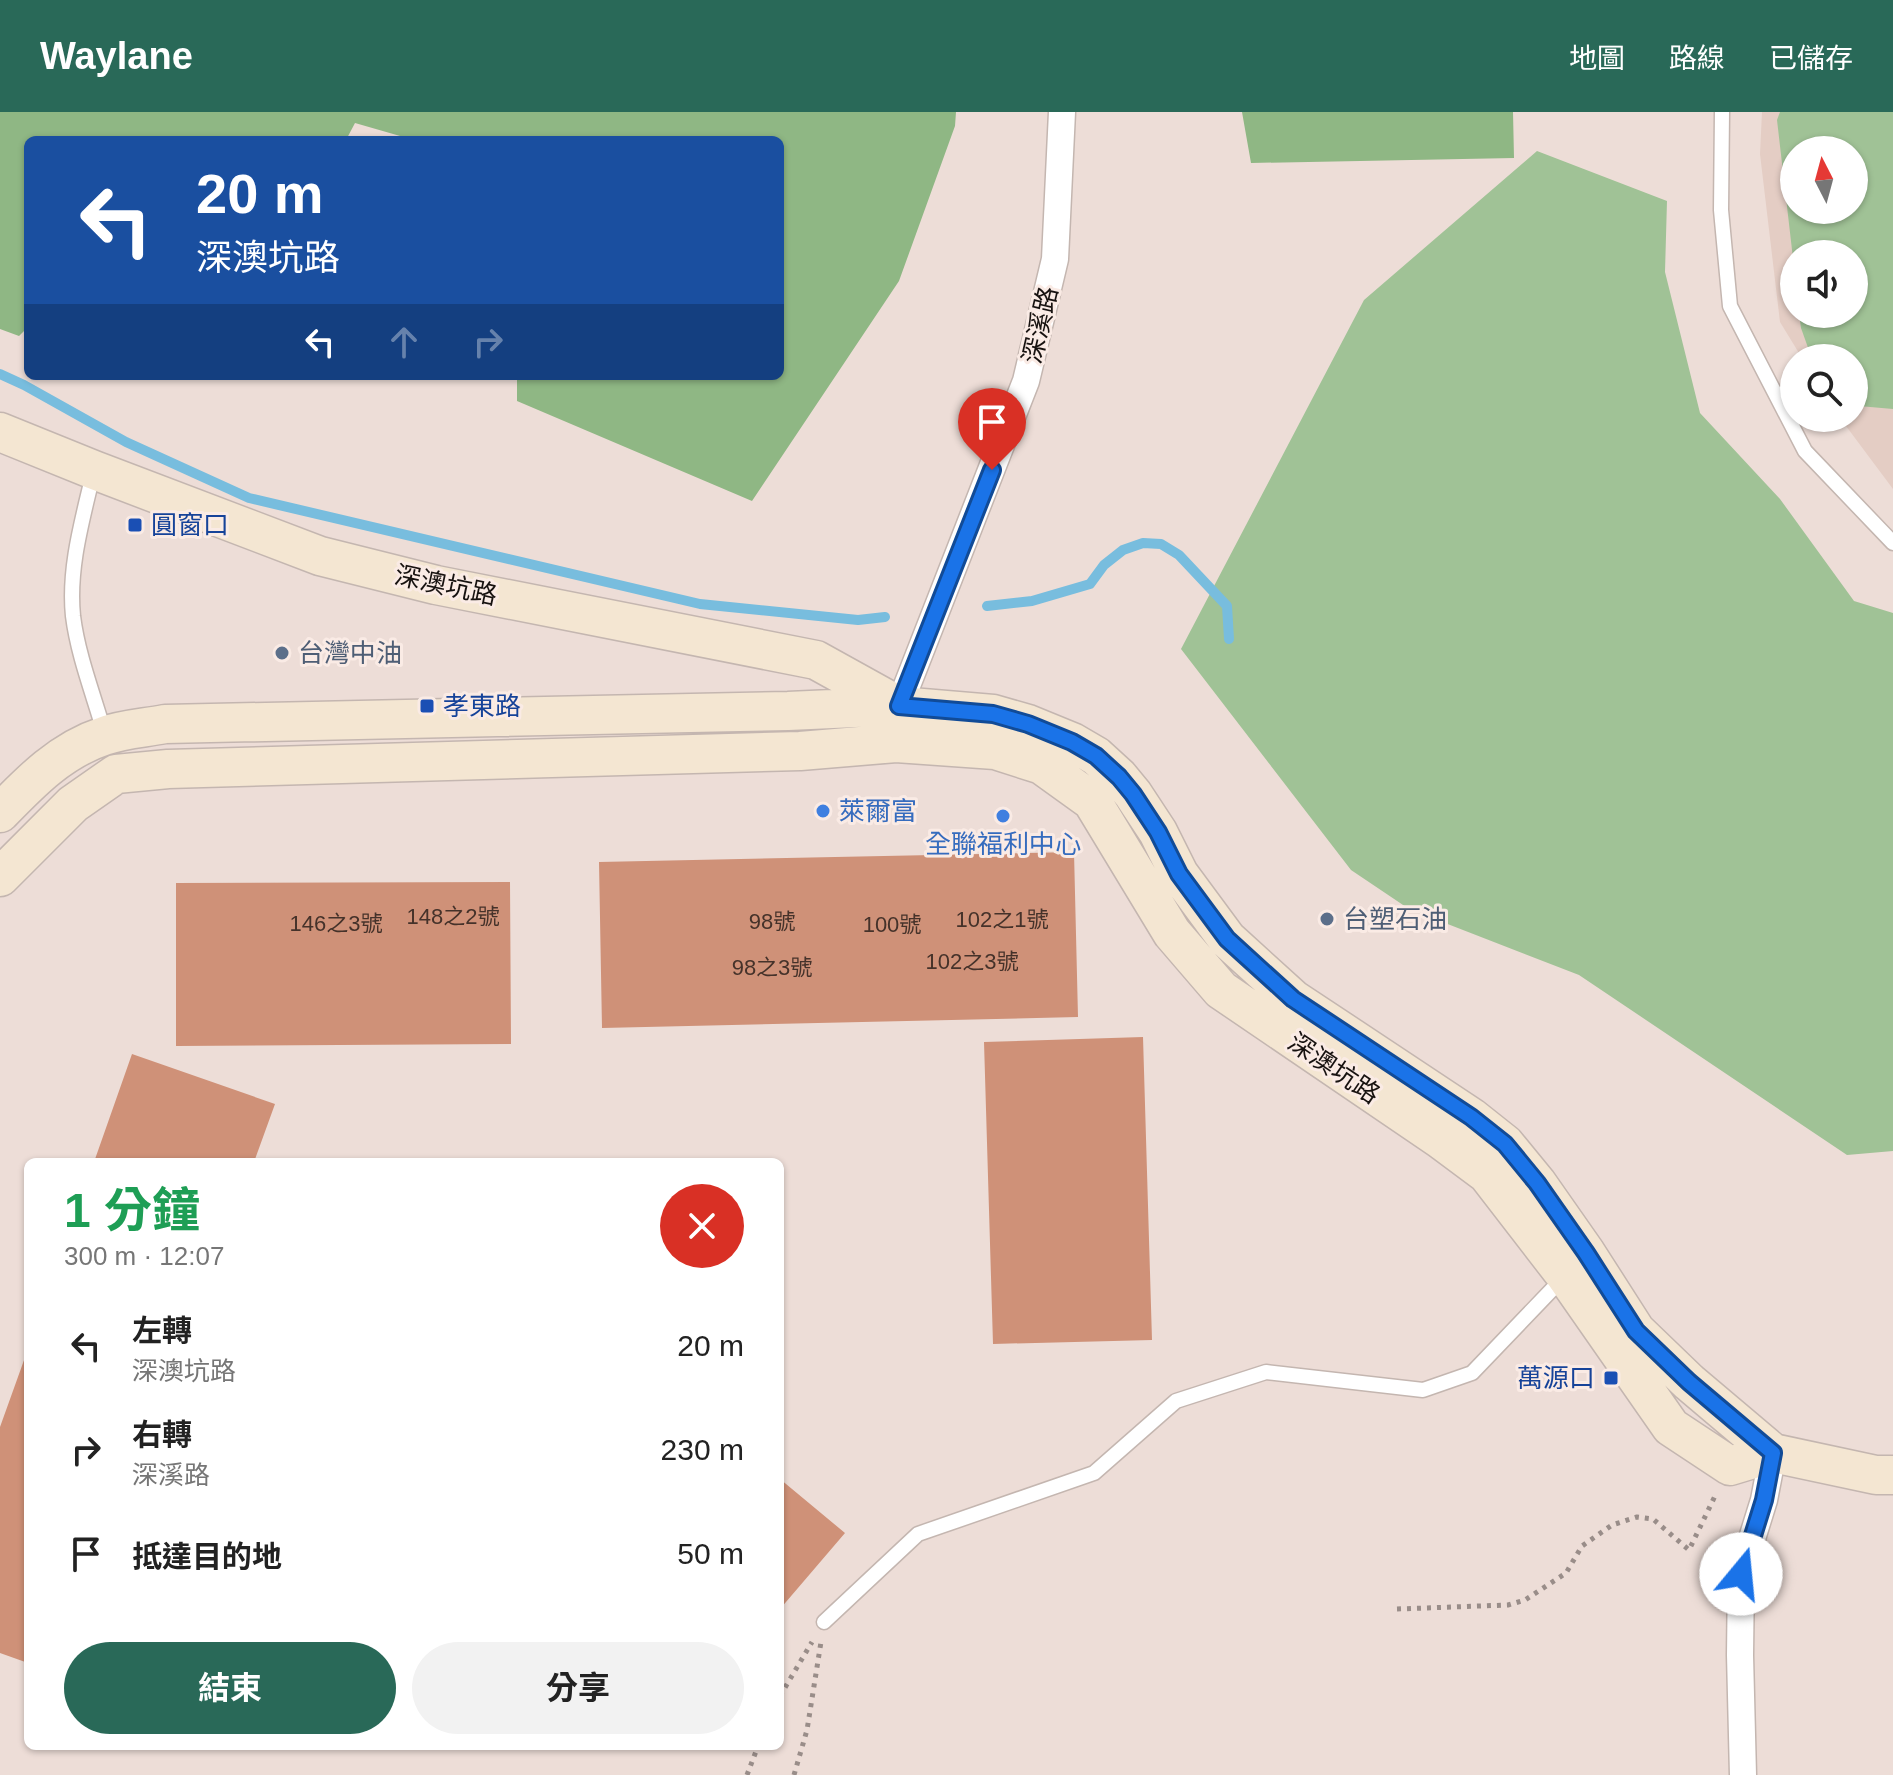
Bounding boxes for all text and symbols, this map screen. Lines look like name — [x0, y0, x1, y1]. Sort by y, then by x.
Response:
text: Waylane — [40, 35, 193, 77]
text: 地圖 — [1569, 43, 1625, 74]
text: 路線 — [1669, 43, 1725, 74]
text: 已儲存 — [1769, 43, 1853, 74]
north arrow — [1780, 136, 1868, 224]
map controls — [1780, 136, 1868, 432]
text: 20 m — [196, 162, 324, 225]
icon: left — [64, 168, 168, 272]
text: 深澳坑路 — [196, 237, 340, 278]
button: sound — [1780, 240, 1868, 328]
street label: 深溪路 — [1017, 284, 1063, 366]
icon: left — [298, 320, 342, 364]
icon: ahead — [382, 320, 426, 364]
icon: right — [466, 320, 510, 364]
button: search — [1780, 344, 1868, 432]
pin — [958, 388, 1026, 470]
icon: arrive — [970, 400, 1014, 444]
place label: 圓窗口 — [151, 510, 229, 540]
marker: 圓窗口 — [126, 516, 144, 534]
street label: 深澳坑路 — [392, 560, 500, 610]
place label: 台灣中油 — [298, 638, 402, 668]
marker: 台灣中油 — [273, 644, 291, 662]
place label: 孝東路 — [443, 691, 521, 721]
marker: 孝東路 — [418, 697, 436, 715]
place label: 萊爾富 — [839, 796, 917, 826]
marker: 萊爾富 — [814, 802, 832, 820]
marker: 全聯福利中心 — [994, 807, 1012, 825]
place label: 全聯福利中心 — [925, 829, 1081, 859]
house number: 148之2號 — [407, 904, 499, 929]
place label: 台塑石油 — [1343, 904, 1447, 934]
house number: 102之1號 — [956, 907, 1048, 932]
house number: 98號 — [749, 909, 795, 934]
marker: 台塑石油 — [1318, 910, 1336, 928]
house number: 146之3號 — [290, 911, 382, 936]
house number: 100號 — [863, 912, 921, 937]
house number: 102之3號 — [926, 949, 1018, 974]
house number: 98之3號 — [732, 955, 812, 980]
street label: 深澳坑路 — [1282, 1026, 1386, 1110]
text: 1 分鐘 — [64, 1184, 200, 1237]
button: close — [660, 1184, 744, 1268]
text: 300 m · 12:07 — [64, 1241, 224, 1271]
text: 左轉 — [132, 1314, 192, 1347]
icon: left — [64, 1324, 108, 1368]
text: 20 m — [677, 1329, 744, 1362]
text: 深澳坑路 — [132, 1356, 236, 1386]
place label: 萬源口 — [1517, 1363, 1595, 1393]
marker: 萬源口 — [1602, 1369, 1620, 1387]
text: 右轉 — [132, 1418, 192, 1451]
icon: right — [64, 1428, 108, 1472]
text: 230 m — [661, 1433, 744, 1466]
text: 深溪路 — [132, 1460, 210, 1490]
icon: arrive — [64, 1532, 108, 1576]
position arrow — [1699, 1532, 1783, 1616]
text: 50 m — [677, 1537, 744, 1570]
text: 抵達目的地 — [132, 1540, 282, 1573]
button: 結束 — [64, 1642, 396, 1734]
button: 分享 — [412, 1642, 744, 1734]

